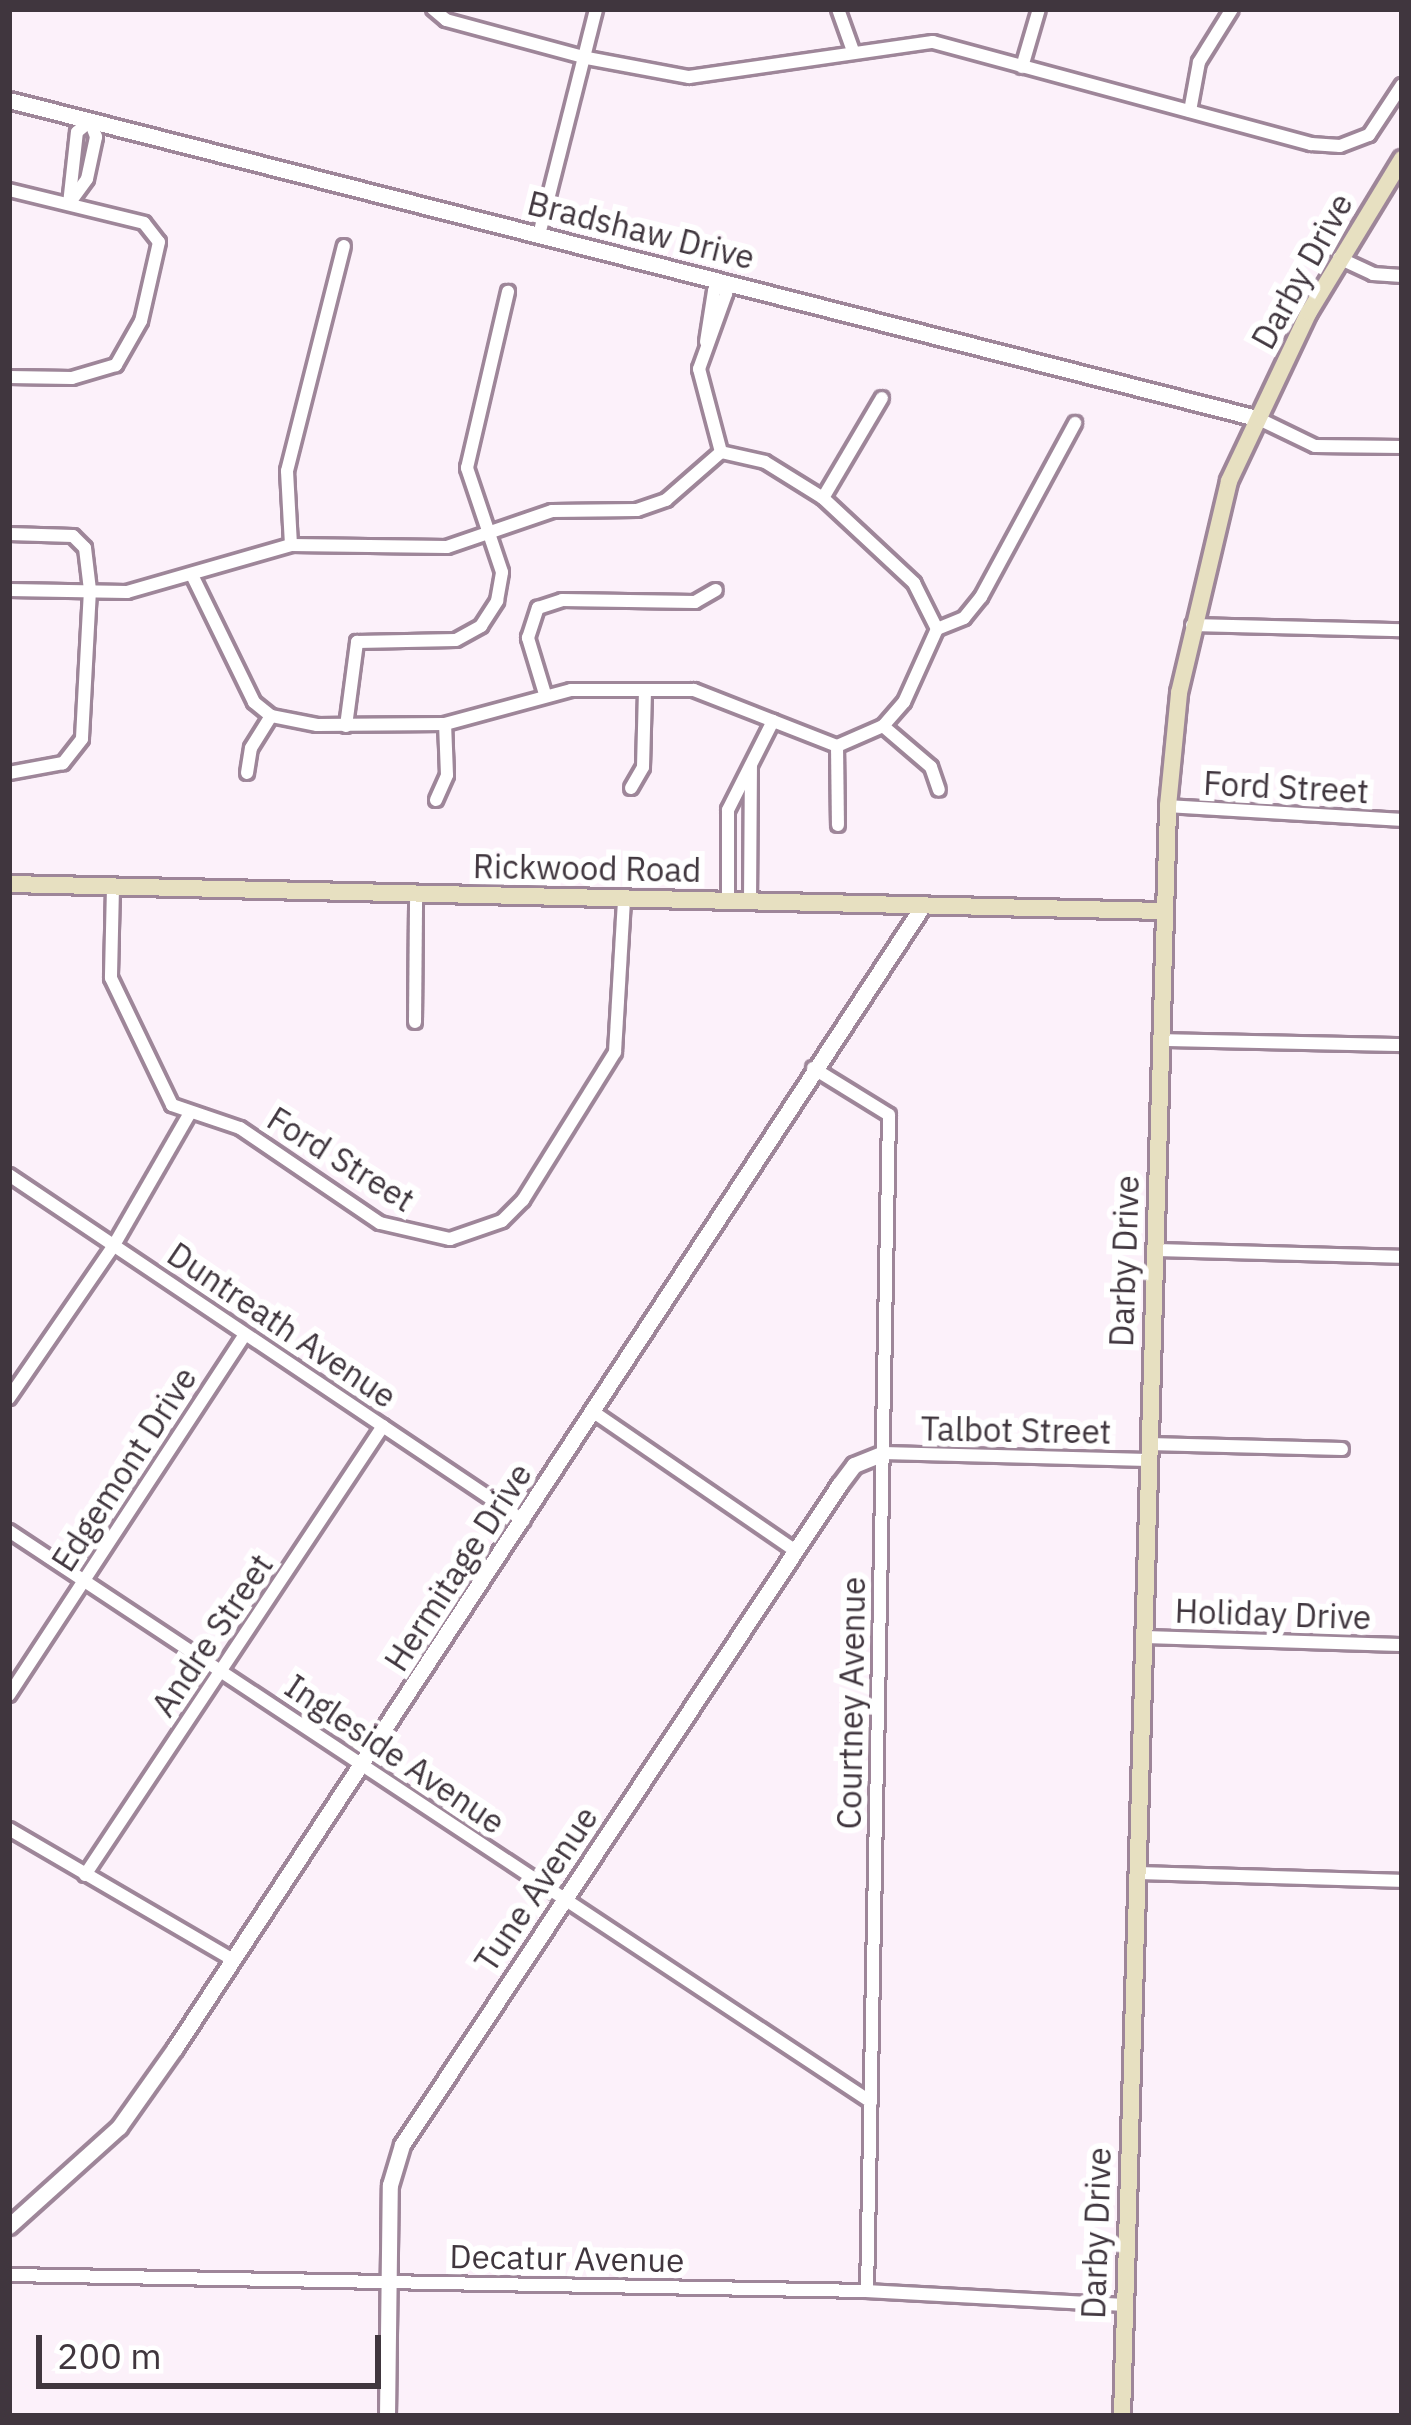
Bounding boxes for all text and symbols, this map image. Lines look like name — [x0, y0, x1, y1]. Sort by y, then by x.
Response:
street label: Bradshaw Drive — [523, 183, 759, 277]
street label: Darby Drive — [1243, 186, 1361, 356]
street label: Ford Street — [1202, 763, 1370, 811]
street label: Rickwood Road — [473, 846, 701, 890]
street label: Ford Street — [260, 1098, 422, 1220]
street label: Darby Drive — [1101, 1175, 1147, 1347]
street label: Duntreath Avenue — [160, 1234, 404, 1416]
street label: Edgemont Drive — [43, 1360, 205, 1578]
street label: Talbot Street — [920, 1409, 1112, 1451]
street label: Hermitage Drive — [376, 1456, 540, 1678]
street label: Andre Street — [143, 1546, 281, 1724]
street label: Courtney Avenue — [829, 1576, 873, 1830]
street label: Holiday Drive — [1174, 1591, 1372, 1637]
street label: Ingleside Avenue — [278, 1666, 512, 1842]
street label: Tune Avenue — [466, 1799, 606, 1979]
street label: Darby Drive — [1073, 2147, 1119, 2319]
street label: Decatur Avenue — [449, 2236, 685, 2280]
scale bar — [42, 2311, 387, 2385]
text: 200 m — [57, 2332, 162, 2379]

